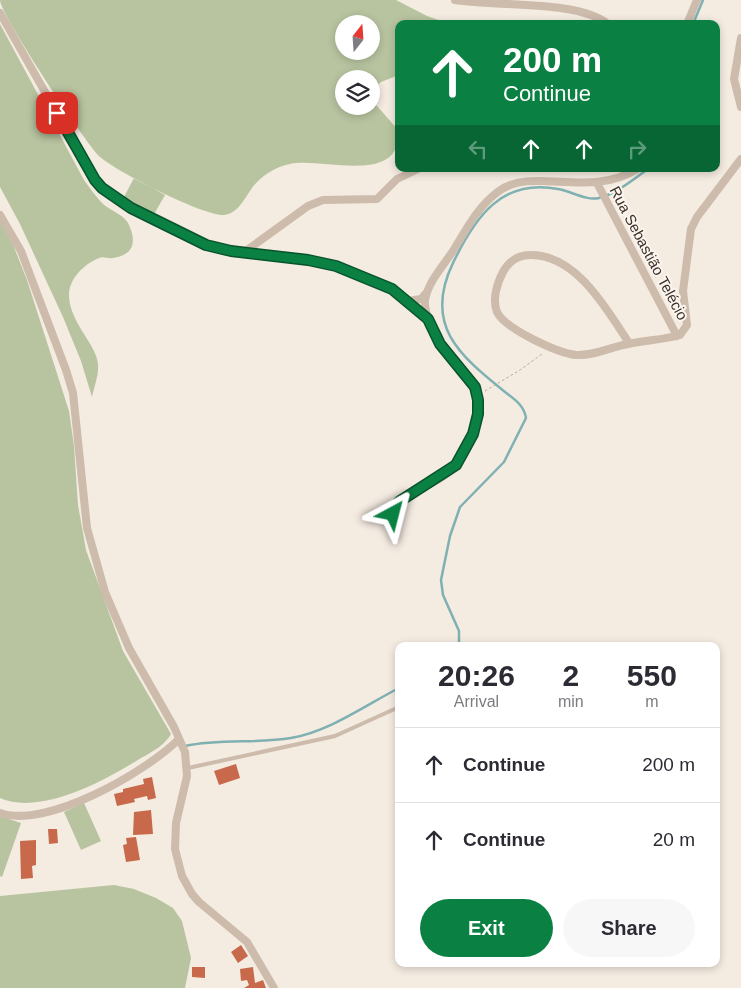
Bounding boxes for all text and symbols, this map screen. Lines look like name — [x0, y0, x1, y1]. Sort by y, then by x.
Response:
north arrow — [335, 15, 380, 60]
map controls — [335, 15, 380, 115]
icon: ahead — [420, 40, 485, 105]
text: 200 m — [503, 40, 602, 79]
button: layers — [335, 70, 380, 115]
text: Continue — [503, 81, 591, 106]
pin — [36, 92, 78, 134]
icon: arrive — [43, 99, 71, 127]
icon: left — [464, 135, 492, 163]
icon: ahead — [517, 135, 545, 163]
icon: ahead — [570, 135, 598, 163]
icon: right — [623, 135, 651, 163]
street label: Rua Sebastião Telécio — [607, 183, 691, 323]
position arrow — [366, 487, 418, 539]
text: 20:26 — [438, 659, 515, 692]
text: 2 — [562, 659, 579, 692]
text: 550 — [627, 659, 677, 692]
text: Arrival — [454, 693, 499, 710]
text: min — [558, 693, 584, 710]
text: m — [645, 693, 658, 710]
icon: ahead — [420, 751, 448, 779]
text: Continue — [463, 754, 545, 775]
text: 200 m — [642, 754, 695, 775]
icon: ahead — [420, 826, 448, 854]
text: Continue — [463, 829, 545, 850]
text: 20 m — [653, 829, 695, 850]
button: Exit — [420, 899, 553, 957]
button: Share — [563, 899, 695, 957]

